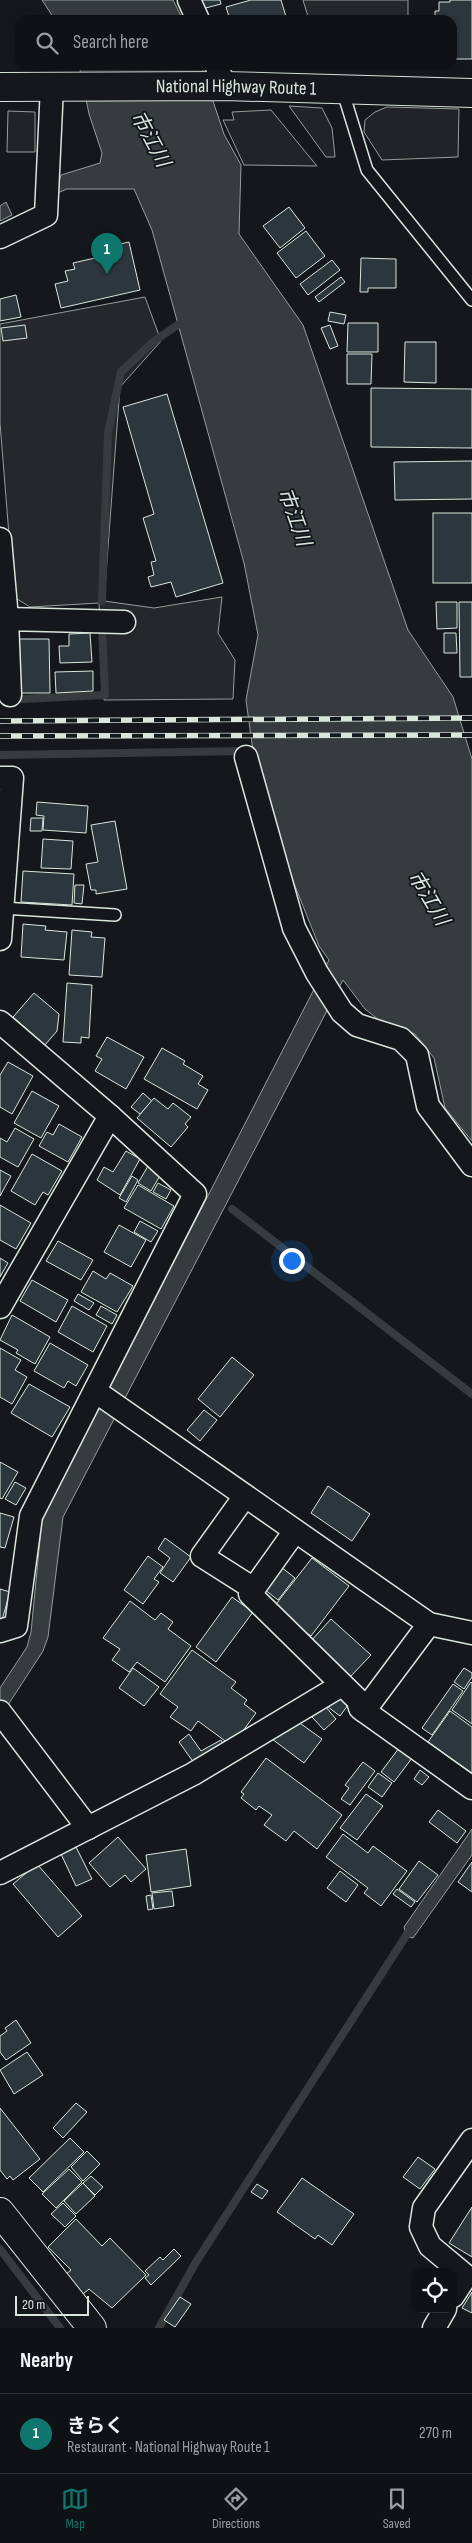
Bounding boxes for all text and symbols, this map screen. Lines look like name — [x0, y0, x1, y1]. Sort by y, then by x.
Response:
search box — [15, 15, 457, 70]
icon: search — [33, 29, 61, 57]
text: Search here — [73, 31, 149, 54]
street label: National Highway Route 1 — [156, 74, 317, 100]
water label: 市江川 — [125, 107, 176, 173]
pin: 1 — [91, 233, 123, 274]
water label: 市江川 — [272, 485, 316, 551]
water label: 市江川 — [402, 866, 455, 932]
your location — [279, 1248, 305, 1274]
map controls — [412, 2268, 457, 2313]
button: locate — [412, 2268, 457, 2313]
scale bar — [15, 2293, 89, 2316]
text: 20 m — [22, 2296, 45, 2313]
text: Nearby — [20, 2348, 73, 2373]
text: きらく — [67, 2415, 124, 2438]
text: 1 — [33, 2424, 39, 2443]
text: 270 m — [419, 2424, 452, 2443]
text: Restaurant · National Highway Route 1 — [67, 2438, 270, 2457]
tab: Map — [61, 2485, 89, 2532]
tab: Directions — [212, 2485, 260, 2532]
tab: Saved — [383, 2485, 411, 2532]

